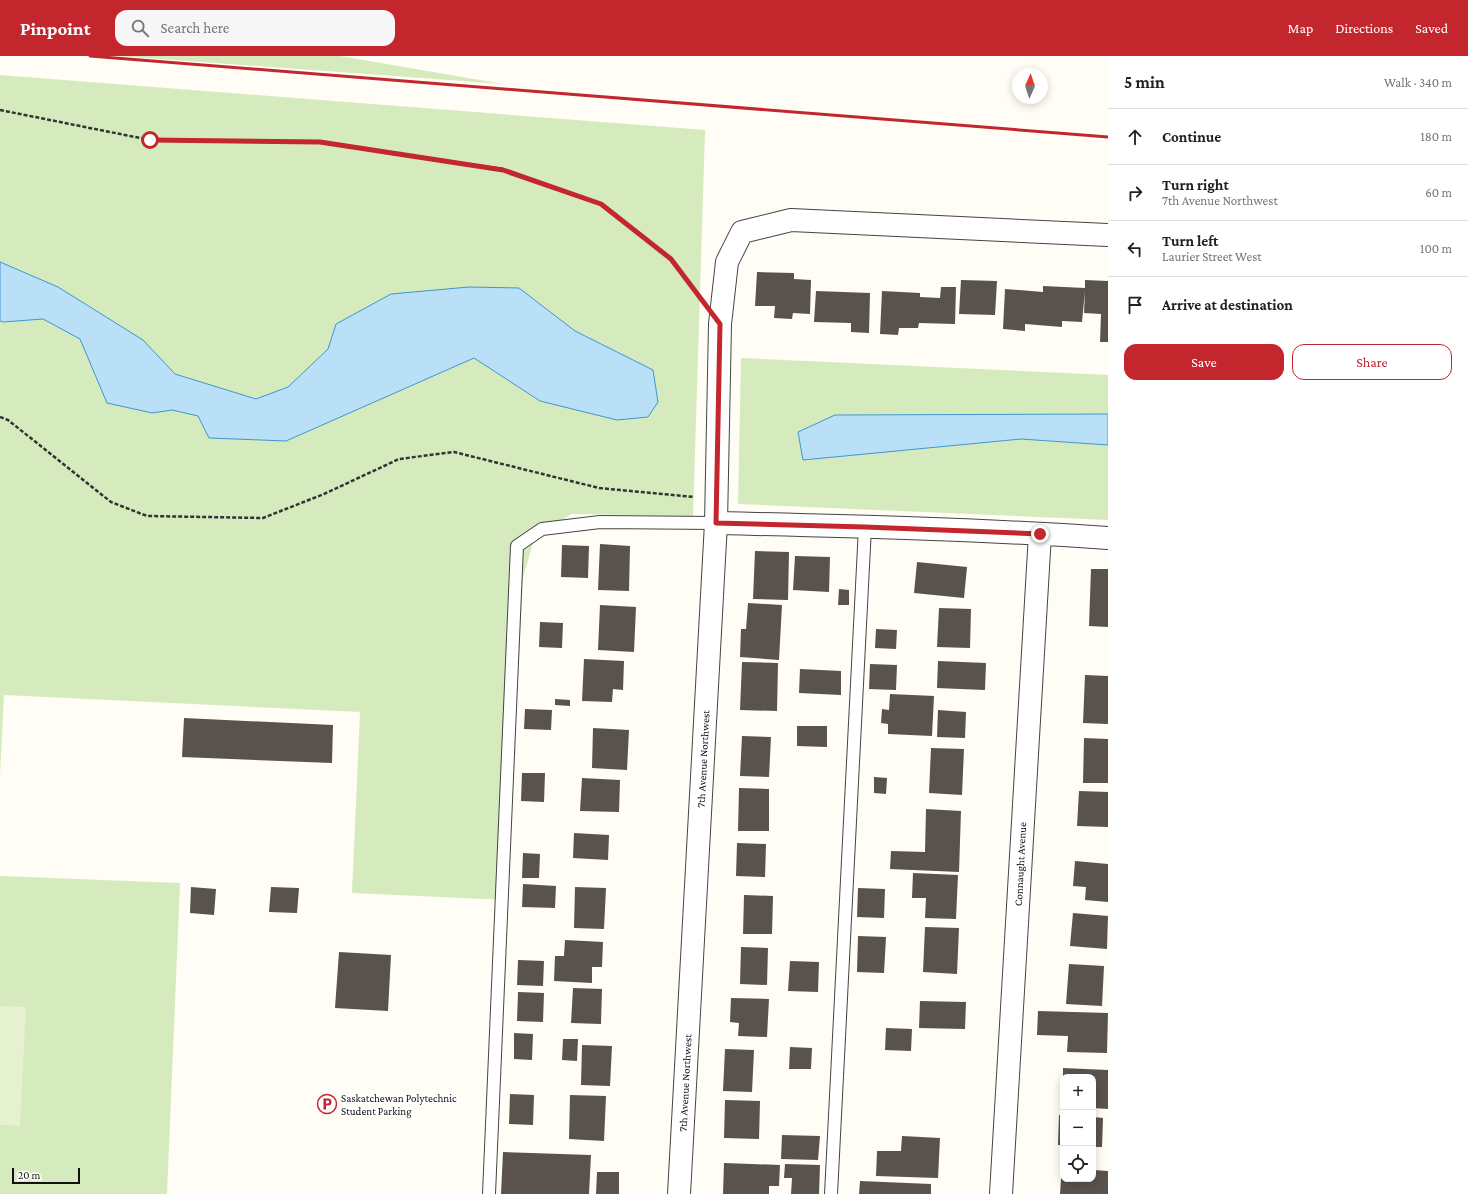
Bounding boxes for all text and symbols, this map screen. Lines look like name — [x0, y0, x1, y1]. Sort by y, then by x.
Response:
search box — [115, 10, 395, 46]
icon: search — [129, 17, 151, 39]
text: Pinpoint — [20, 18, 91, 39]
text: Search here — [161, 20, 229, 36]
text: Map — [1288, 20, 1313, 36]
text: Directions — [1335, 20, 1393, 36]
text: Saved — [1415, 20, 1448, 36]
north arrow — [1012, 68, 1048, 104]
text: 5 min — [1124, 73, 1165, 92]
text: Walk · 340 m — [1384, 75, 1452, 90]
icon: ahead — [1124, 126, 1146, 148]
text: Continue — [1162, 129, 1221, 145]
text: 180 m — [1420, 129, 1452, 144]
route start — [141, 131, 159, 149]
text: Turn right — [1162, 177, 1229, 193]
icon: right — [1124, 182, 1146, 204]
text: 60 m — [1425, 185, 1452, 200]
text: 7th Avenue Northwest — [1162, 193, 1278, 208]
text: Turn left — [1162, 233, 1218, 249]
icon: left — [1124, 238, 1146, 260]
text: 100 m — [1420, 241, 1452, 256]
text: Laurier Street West — [1162, 249, 1262, 264]
icon: arrive — [1124, 294, 1146, 316]
text: Arrive at destination — [1162, 297, 1293, 313]
button: Save — [1124, 344, 1284, 380]
button: Share — [1292, 344, 1452, 380]
route end — [1031, 525, 1049, 543]
street label: 7th Avenue Northwest — [694, 709, 712, 808]
street label: Connaught Avenue — [1012, 822, 1029, 906]
street label: 7th Avenue Northwest — [676, 1033, 694, 1132]
map controls — [1060, 1074, 1096, 1182]
button: + — [1060, 1074, 1096, 1110]
place label: Saskatchewan Polytechnic Student Parking — [341, 1092, 457, 1118]
parking icon: Saskatchewan Polytechnic Student Parking — [316, 1093, 338, 1115]
button: − — [1060, 1110, 1096, 1146]
button: locate — [1060, 1146, 1096, 1182]
scale bar — [12, 1166, 80, 1185]
text: 20 m — [18, 1169, 40, 1181]

